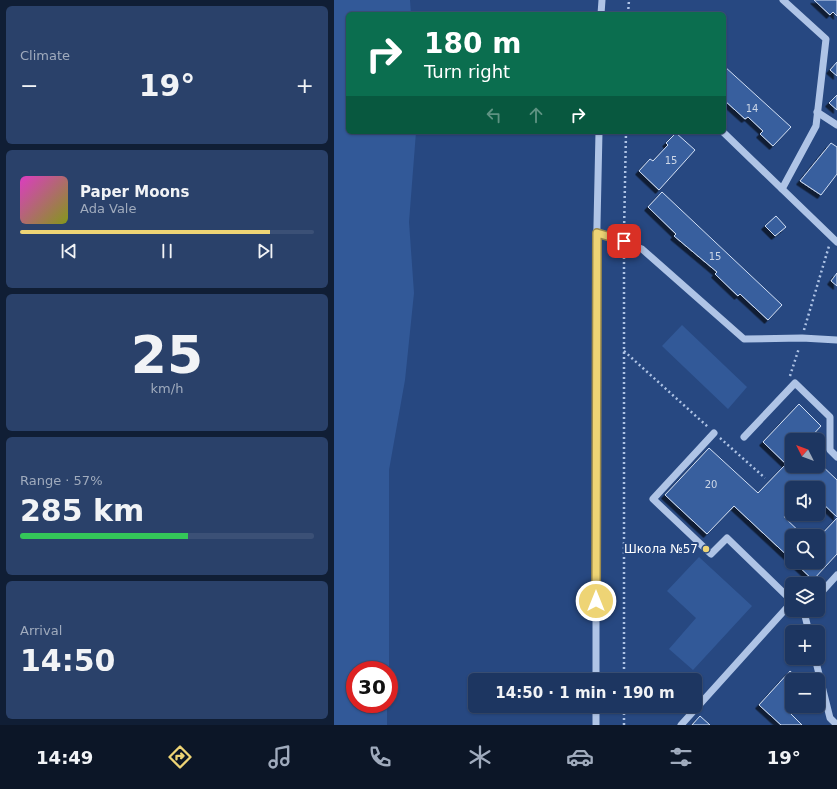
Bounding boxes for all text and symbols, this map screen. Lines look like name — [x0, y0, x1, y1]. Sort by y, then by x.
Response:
text: 180 m — [424, 27, 521, 60]
icon: right — [358, 28, 410, 80]
text: Climate — [20, 48, 70, 63]
text: Turn right — [424, 61, 510, 82]
text: 19° — [139, 68, 195, 103]
text: − — [20, 73, 38, 98]
text: + — [296, 73, 314, 98]
house number: 14 — [746, 103, 758, 114]
icon: left — [483, 104, 505, 126]
icon: ahead — [525, 104, 547, 126]
icon: right — [567, 104, 589, 126]
house number: 15 — [665, 155, 677, 166]
text: Paper Moons — [80, 183, 189, 201]
text: Ada Vale — [80, 201, 136, 216]
pin — [607, 224, 641, 258]
icon: arrive — [613, 230, 635, 252]
icon: previous — [58, 240, 80, 262]
icon: pause — [156, 240, 178, 262]
icon: next — [254, 240, 276, 262]
house number: 15 — [709, 251, 721, 262]
text: 25 — [131, 325, 203, 385]
text: km/h — [151, 381, 183, 396]
north arrow — [785, 433, 825, 473]
map controls — [785, 433, 825, 713]
text: Range · 57% — [20, 473, 103, 488]
house number: 20 — [705, 479, 717, 490]
button: sound — [785, 481, 825, 521]
text: 285 km — [20, 493, 144, 528]
button: search — [785, 529, 825, 569]
place label: Школа №57 — [624, 542, 698, 556]
marker: Школа №57 — [701, 544, 711, 554]
button: layers — [785, 577, 825, 617]
position arrow — [575, 580, 617, 622]
text: Arrival — [20, 623, 62, 638]
button: + — [785, 625, 825, 665]
text: 14:50 — [20, 643, 116, 678]
speed limit sign: 30 — [346, 661, 398, 713]
button: − — [785, 673, 825, 713]
text: 14:50 · 1 min · 190 m — [495, 684, 675, 702]
icon: directions — [166, 743, 194, 771]
icon: music — [266, 743, 294, 771]
icon: phone — [366, 743, 394, 771]
icon: climate — [466, 743, 494, 771]
icon: car — [566, 743, 594, 771]
icon: filters — [667, 743, 695, 771]
text: 14:49 — [36, 747, 93, 768]
text: 19° — [767, 747, 801, 768]

